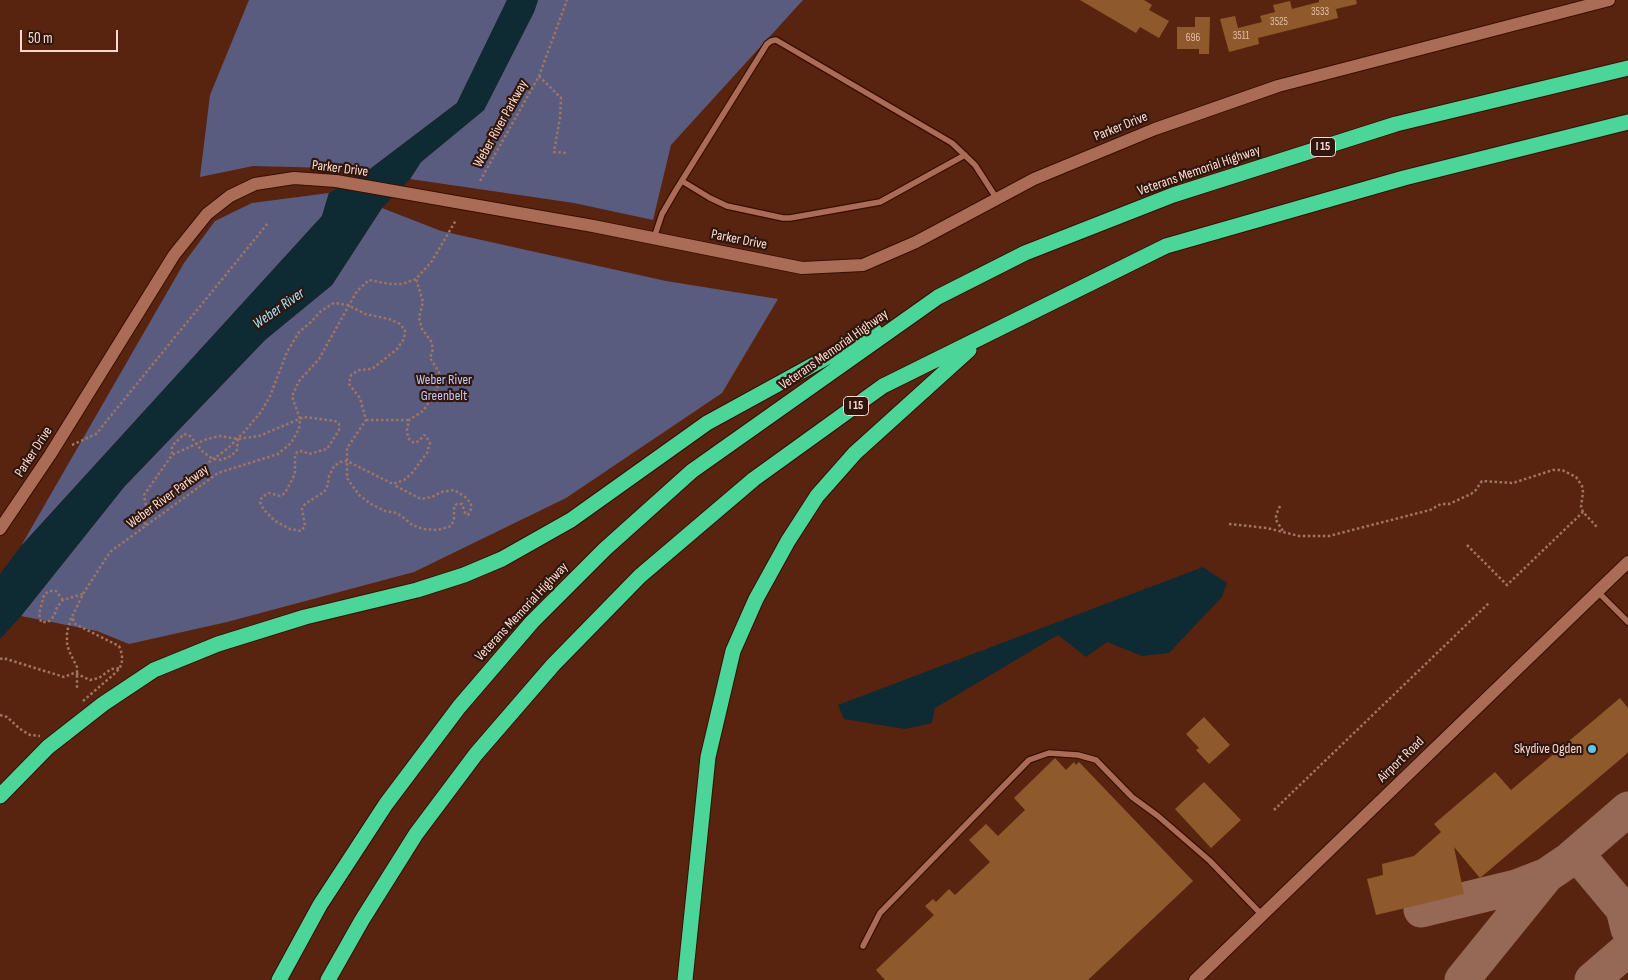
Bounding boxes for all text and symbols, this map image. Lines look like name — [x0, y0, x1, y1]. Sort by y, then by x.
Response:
house number: 3533 — [1311, 5, 1329, 19]
house number: 3525 — [1270, 15, 1288, 29]
scale bar — [22, 20, 120, 52]
text: 50 m — [28, 29, 53, 48]
house number: 3511 — [1233, 29, 1249, 43]
house number: 696 — [1186, 31, 1200, 45]
street label: Weber River Parkway — [470, 77, 532, 171]
street label: Parker Drive — [1092, 109, 1150, 145]
road number: I 15 — [1310, 138, 1336, 156]
street label: Veterans Memorial Highway — [1135, 142, 1263, 200]
street label: Parker Drive — [311, 157, 369, 181]
street label: Parker Drive — [710, 226, 768, 254]
water label: Weber River — [250, 285, 308, 333]
street label: Veterans Memorial Highway — [776, 306, 892, 394]
park label: Weber River Greenbelt — [416, 372, 472, 404]
road number: I 15 — [844, 396, 868, 416]
street label: Parker Drive — [12, 424, 56, 480]
street label: Weber River Parkway — [124, 462, 212, 532]
street label: Veterans Memorial Highway — [472, 559, 572, 665]
street label: Airport Road — [1374, 734, 1428, 786]
place label: Skydive Ogden — [1514, 741, 1582, 757]
marker: Skydive Ogden — [1586, 743, 1598, 755]

